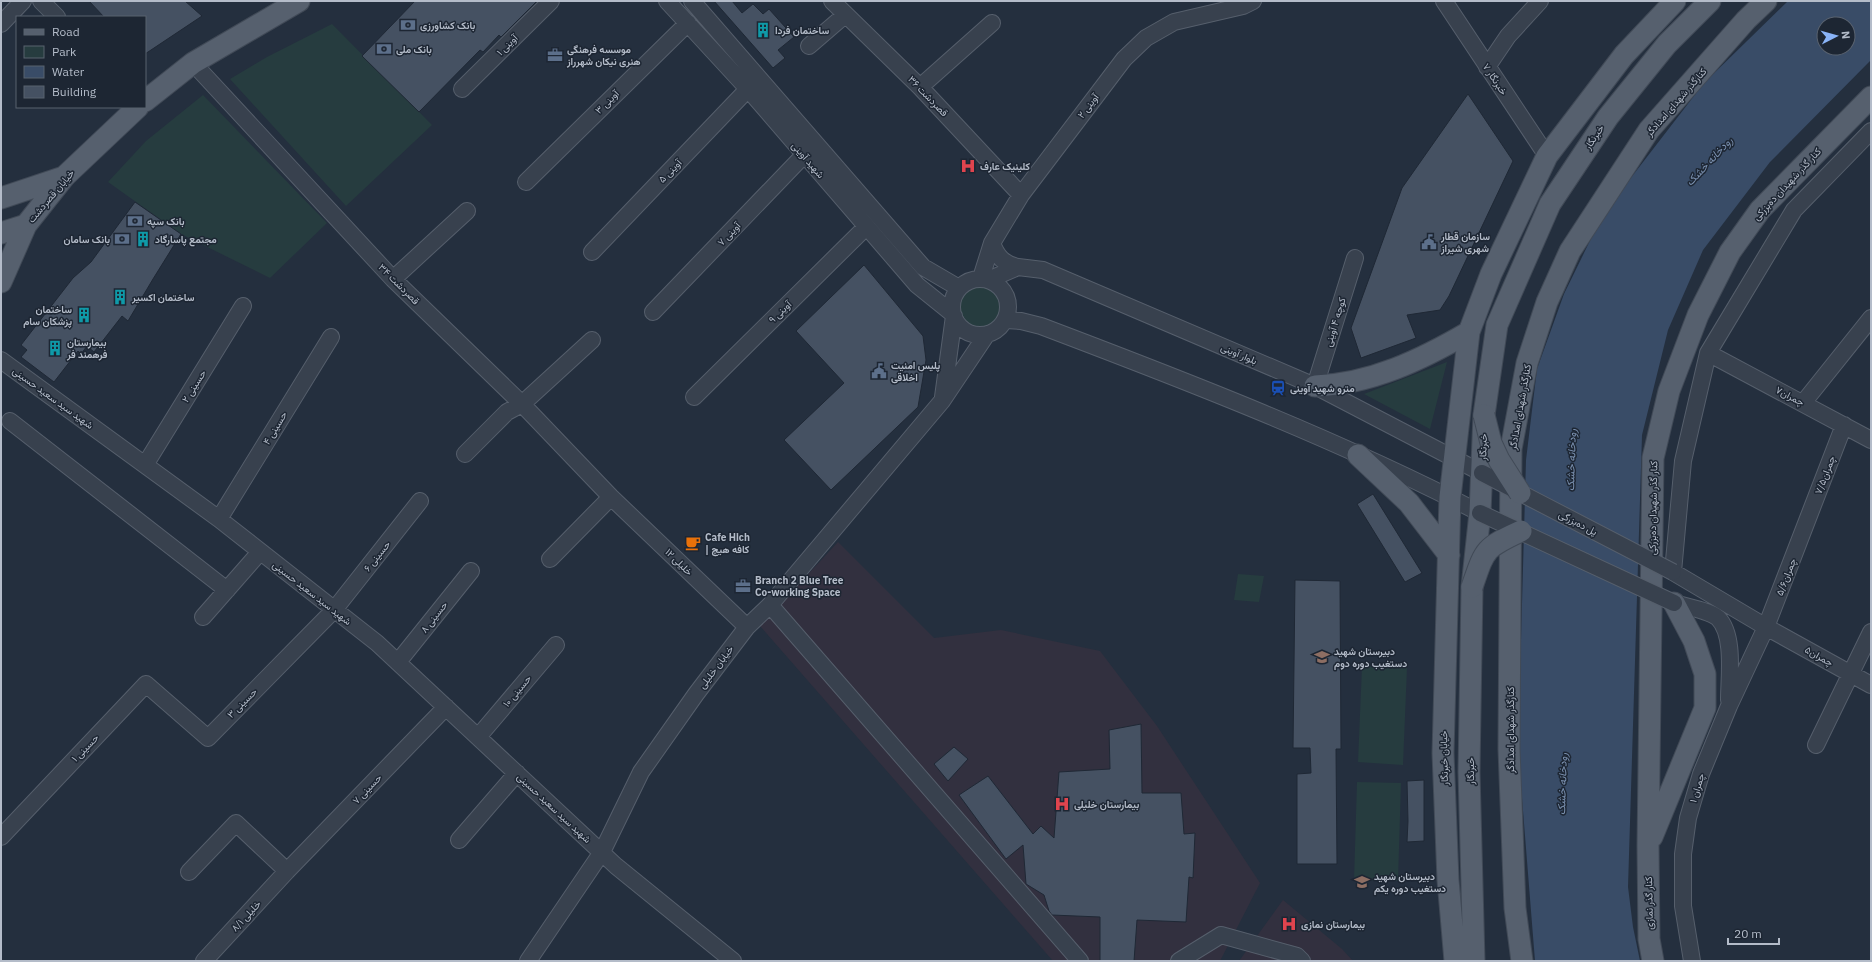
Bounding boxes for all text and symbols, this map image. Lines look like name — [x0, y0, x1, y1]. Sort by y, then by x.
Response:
legend — [16, 16, 146, 108]
bank icon: بانک کشاورزی — [399, 16, 417, 34]
north arrow — [1816, 16, 1856, 56]
place label: بانک کشاورزی — [420, 19, 475, 32]
building icon: ساختمان فردا — [754, 21, 772, 39]
text: Road — [52, 24, 80, 39]
place label: ساختمان فردا — [775, 24, 829, 37]
text: N — [1839, 30, 1853, 40]
street label: ۱ آوینی — [494, 31, 521, 58]
bank icon: بانک ملی — [375, 40, 393, 58]
place label: بانک ملی — [396, 43, 432, 56]
place label: موسسه فرهنگی هنری نیکان شهرراز — [566, 43, 641, 68]
text: Park — [52, 44, 77, 59]
office icon: موسسه فرهنگی هنری نیکان شهرراز — [546, 46, 564, 64]
street label: ۷ خبرنگار — [1480, 61, 1511, 98]
text: Water — [52, 64, 85, 79]
street label: کنارگذر شهدای امدادگر — [1642, 65, 1710, 140]
street label: ۳۶ قصردشت — [905, 73, 951, 120]
text: Building — [52, 84, 97, 99]
street label: ۳ آوینی — [592, 87, 622, 117]
street label: ۲ آوینی — [1075, 91, 1102, 121]
street label: خبرنگار — [1580, 122, 1607, 153]
water label: رودخانه خشک — [1683, 133, 1736, 189]
street label: شهید آوینی — [789, 139, 827, 181]
street label: کنار گذر شهیدان ده‌بزرکی — [1750, 145, 1824, 223]
street label: ۵ آوینی — [656, 156, 685, 186]
hospital icon: کلینیک عارف — [959, 157, 977, 175]
place label: کلینیک عارف — [980, 160, 1031, 173]
street label: خیابان قصردشت — [25, 166, 77, 225]
bank icon: بانک سپه — [126, 212, 144, 230]
place label: بانک سپه — [147, 215, 185, 229]
street label: ۷ آوینی — [715, 219, 744, 249]
bank icon: بانک سامان — [113, 230, 131, 248]
building icon: مجتمع پاسارگاد — [134, 230, 152, 248]
place label: سازمان قطار شهری شیراز — [1440, 230, 1490, 255]
place label: بانک سامان — [64, 233, 110, 246]
place label: مجتمع پاسارگاد — [155, 233, 217, 247]
public building icon: سازمان قطار شهری شیراز — [1420, 233, 1438, 251]
street label: قصردشت ۳۴ — [376, 261, 423, 308]
building icon: ساختمان اکسیر — [111, 288, 129, 306]
place label: ساختمان اکسیر — [131, 291, 194, 304]
street label: کوچه ۴ آوینی — [1321, 295, 1350, 349]
street label: ۹ آوینی — [766, 298, 795, 326]
place label: ساختمان پزشکان سام — [23, 303, 72, 329]
building icon: ساختمان پزشکان سام — [75, 306, 93, 324]
place label: بیمارستان فرهمند فر — [66, 336, 108, 361]
building icon: بیمارستان فرهمند فر — [46, 339, 64, 357]
street label: بلوار آوینی — [1219, 341, 1259, 368]
place label: پلیس امنیت اخلاقی — [891, 359, 940, 384]
public building icon: پلیس امنیت اخلاقی — [870, 362, 888, 380]
street label: کنارگذر شهدای امدادگر — [1506, 363, 1534, 452]
street label: شهید سید سعید حسینی — [10, 364, 96, 432]
street label: ۲ حسینی — [179, 367, 209, 405]
station icon: مترو شهید آوینی — [1269, 379, 1287, 397]
place label: مترو شهید آوینی — [1290, 382, 1355, 395]
street label: چمران۷ — [1773, 383, 1807, 410]
street label: ۴ حسینی — [260, 409, 290, 447]
water label: رودخانه خشک — [1563, 428, 1579, 491]
street label: خبرنگار — [1476, 433, 1490, 462]
street label: چمران۷/۵ — [1812, 454, 1839, 497]
street label: کنار گذر شهیدان ده‌بزرکی — [1646, 460, 1660, 555]
street label: پل ده‌بزرگی — [1556, 508, 1600, 539]
place label: Cafe Hich | کافه هیچ — [705, 531, 750, 557]
cafe icon: Cafe Hich | کافه هیچ — [684, 534, 702, 552]
street label: ۶ حسینی — [361, 538, 394, 574]
street label: ۱۲ خلیلی — [662, 546, 696, 579]
street label: چمران۵/۶ — [1773, 556, 1800, 598]
street label: شهید سید سعید حسینی — [270, 558, 354, 628]
place label: Branch 2 Blue Tree Co-working Space — [755, 574, 844, 599]
office icon: Branch 2 Blue Tree Co-working Space — [734, 577, 752, 595]
street label: ۸ حسینی — [418, 598, 451, 636]
street label: خیابان خلیلی — [696, 643, 737, 691]
street label: چمران۵ — [1802, 643, 1836, 670]
place label: دبیرستان شهید دستغیب دوره دوم — [1334, 645, 1407, 670]
school or university icon: دبیرستان شهید دستغیب دوره دوم — [1313, 648, 1331, 666]
street label: ۱۰ حسینی — [500, 672, 534, 710]
street label: ۳ حسینی — [224, 685, 260, 721]
street label: کنارگذر شهدای امدادگر — [1504, 686, 1517, 774]
street label: خیابان خبرنگار — [1437, 730, 1451, 787]
street label: ۱ حسینی — [69, 731, 102, 765]
water label: رودخانه خشک — [1554, 752, 1570, 815]
street label: خبرنگار — [1464, 757, 1477, 786]
street label: شهید سید سعید حسینی — [514, 770, 594, 846]
street label: ۷ حسینی — [350, 771, 385, 807]
street label: چمران ۱ — [1686, 771, 1709, 805]
hospital icon: بیمارستان خلیلی — [1053, 795, 1071, 813]
place label: بیمارستان خلیلی — [1074, 798, 1139, 811]
place label: دبیرستان شهید دستغیب دوره یکم — [1374, 870, 1446, 895]
school or university icon: دبیرستان شهید دستغیب دوره یکم — [1353, 873, 1371, 891]
street label: کنار گذر نمازی — [1642, 876, 1656, 930]
street label: ۸/۱ خلیلی — [228, 897, 264, 934]
hospital icon: بیمارستان نمازی — [1280, 915, 1298, 933]
place label: بیمارستان نمازی — [1301, 918, 1365, 931]
scale bar — [1728, 920, 1779, 946]
text: 20 m — [1734, 926, 1762, 941]

